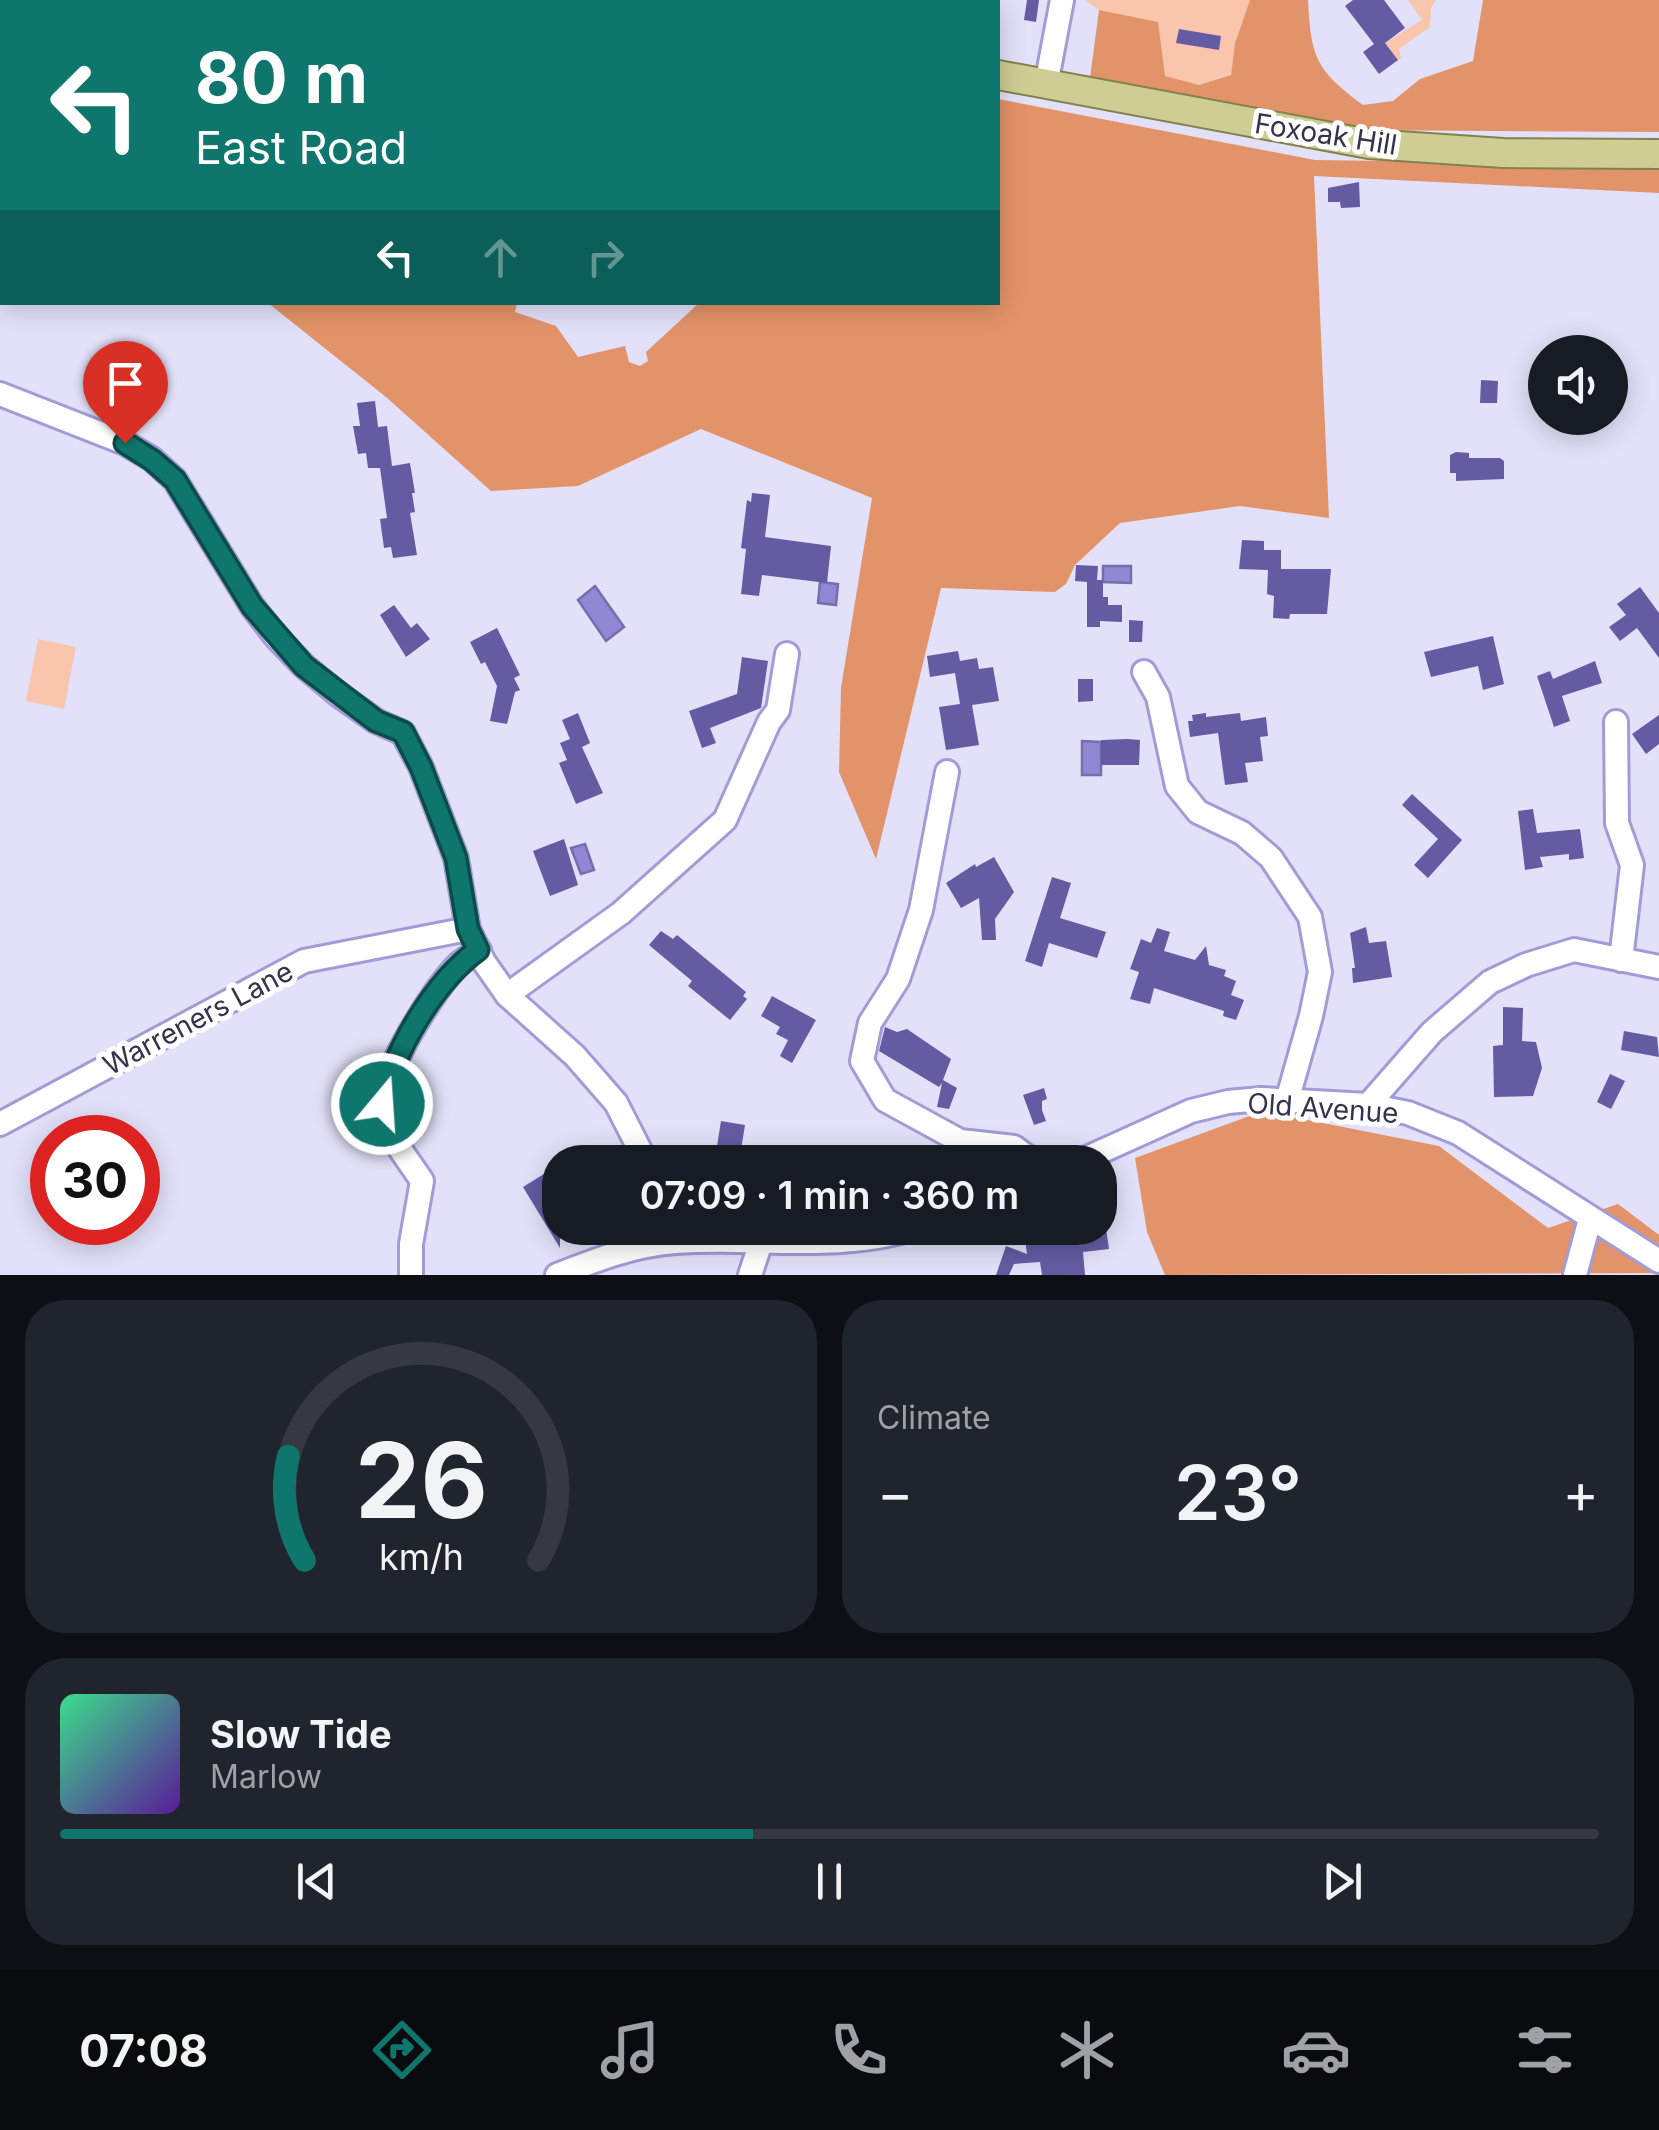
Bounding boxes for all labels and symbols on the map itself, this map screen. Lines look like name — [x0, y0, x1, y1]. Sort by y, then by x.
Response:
street label: Foxoak Hill — [1253, 106, 1399, 162]
pin — [83, 341, 168, 444]
street label: Warreners Lane — [97, 954, 299, 1082]
position arrow — [330, 1052, 434, 1156]
street label: Old Avenue — [1246, 1086, 1400, 1130]
speed limit sign: 30 — [30, 1115, 160, 1245]

